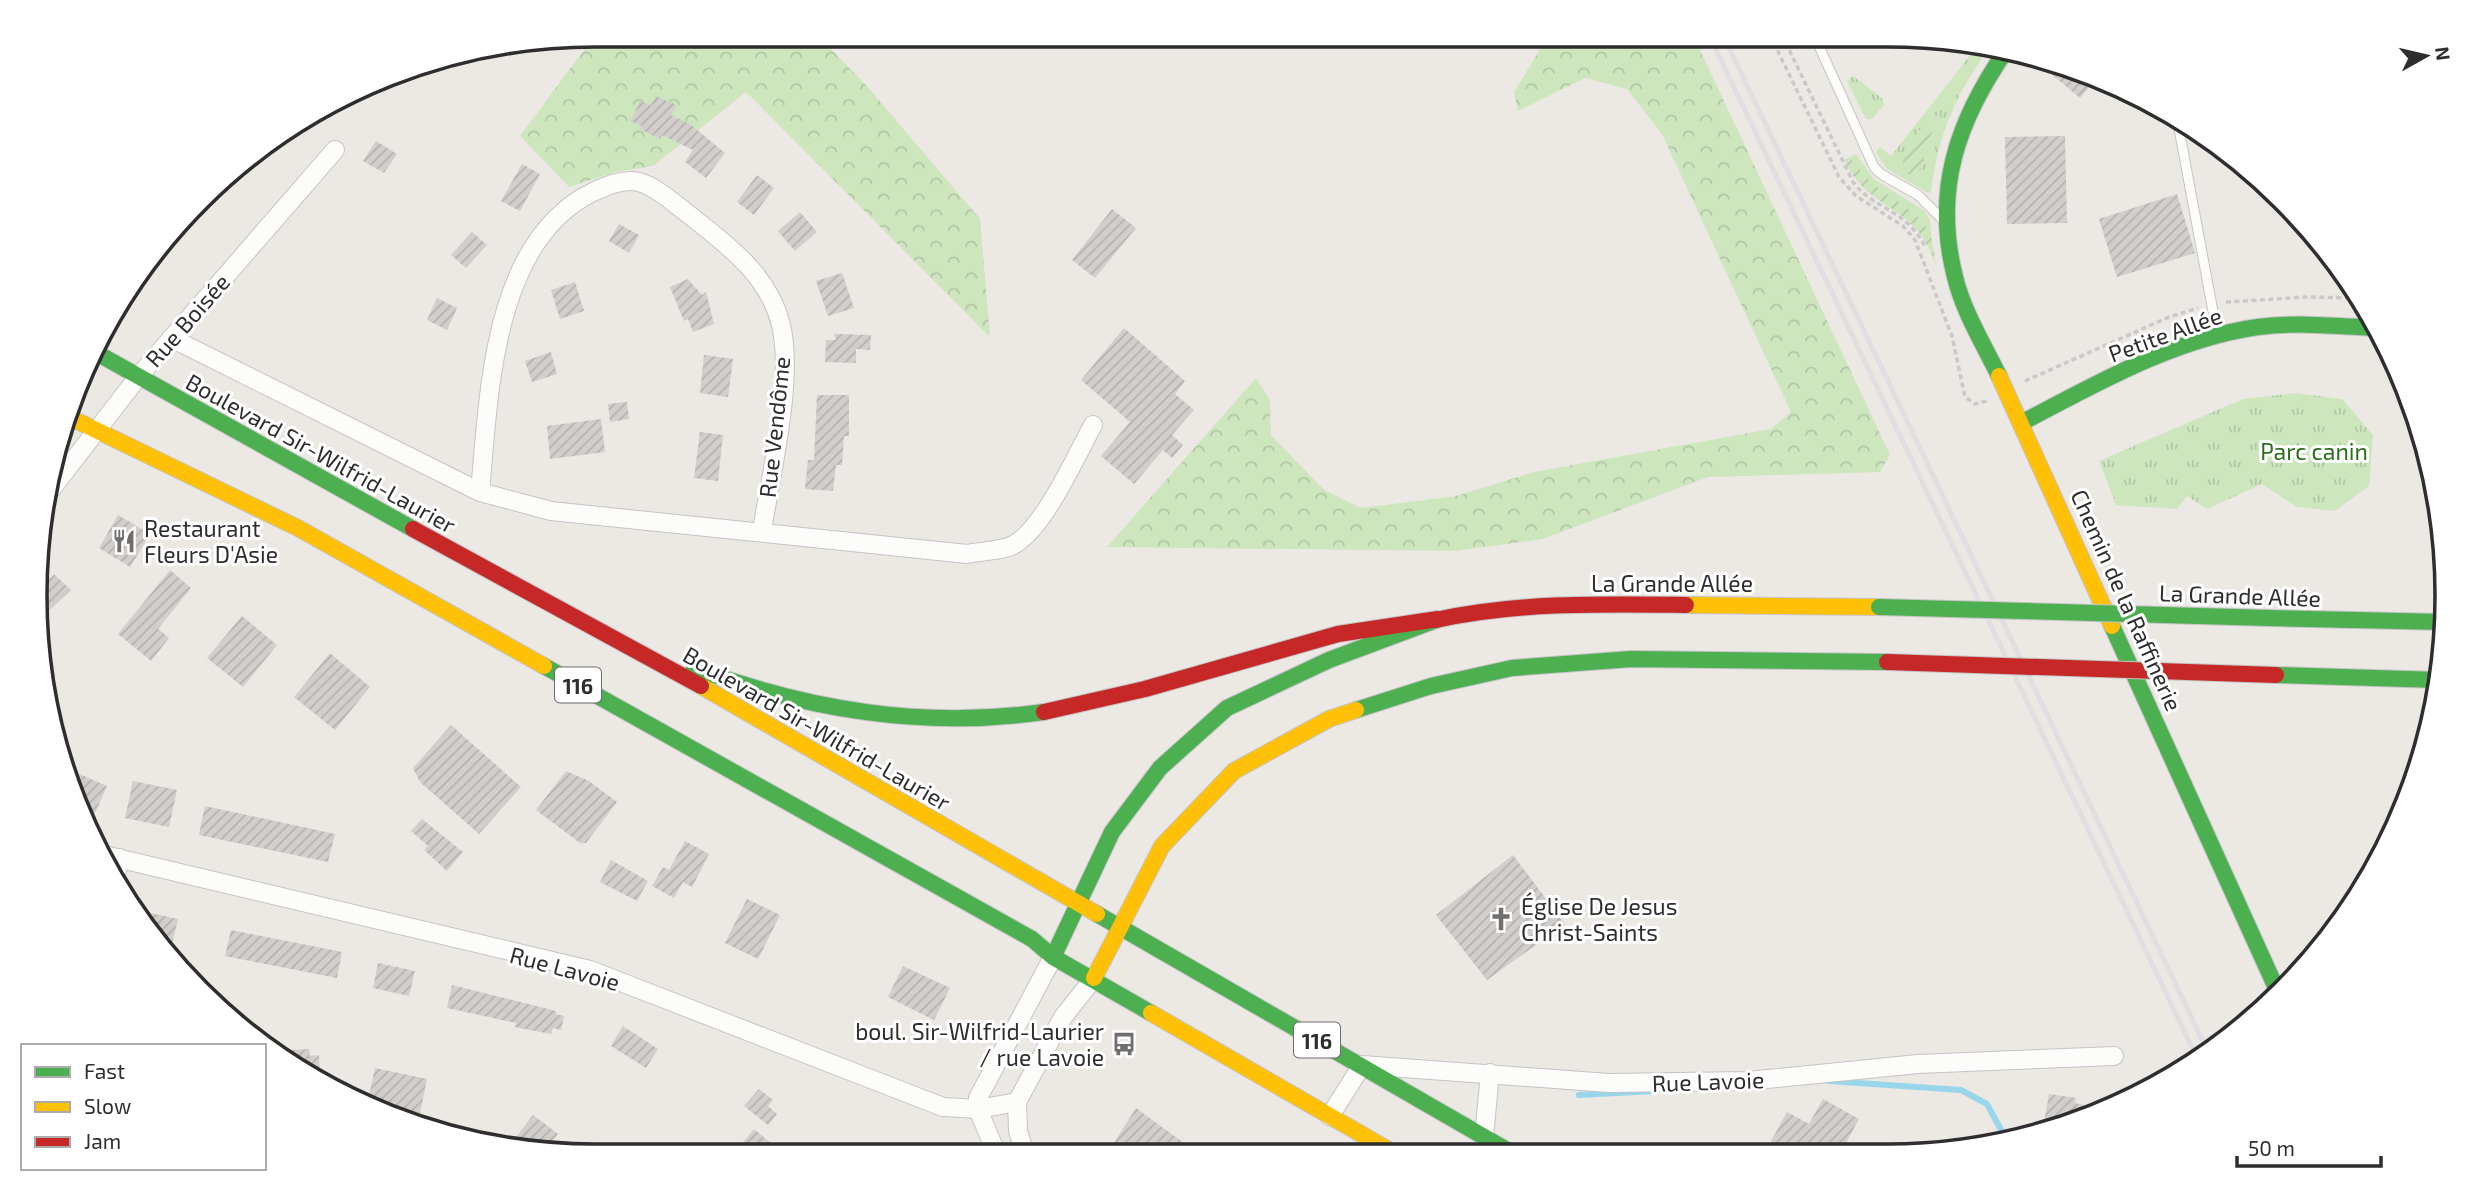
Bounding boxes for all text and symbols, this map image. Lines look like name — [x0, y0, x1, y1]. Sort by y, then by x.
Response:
north arrow — [2391, 21, 2461, 91]
text: N — [2431, 45, 2456, 62]
street label: Rue Boisée — [139, 268, 235, 372]
street label: Petite Allée — [2104, 301, 2226, 367]
street label: Rue Vendôme — [753, 355, 795, 499]
street label: Boulevard Sir-Wilfrid-Laurier — [181, 367, 461, 539]
park label: Parc canin — [2260, 437, 2368, 465]
street label: Chemin de la Raffinerie — [2065, 485, 2189, 715]
place label: Restaurant Fleurs D'Asie — [144, 514, 278, 568]
restaurant icon: Restaurant Fleurs D'Asie — [110, 527, 138, 555]
street label: La Grande Allée — [1591, 569, 1753, 597]
street label: La Grande Allée — [2159, 578, 2321, 612]
street label: Boulevard Sir-Wilfrid-Laurier — [678, 640, 956, 816]
road number: 116 — [555, 668, 601, 702]
place label: Église De Jesus Christ-Saints — [1521, 892, 1677, 946]
church icon: Église De Jesus Christ-Saints — [1487, 905, 1515, 933]
street label: Rue Lavoie — [507, 940, 623, 996]
place label: boul. Sir-Wilfrid-Laurier / rue Lavoie — [855, 1017, 1104, 1071]
road number: 116 — [1294, 1023, 1340, 1058]
bus stop icon: boul. Sir-Wilfrid-Laurier / rue Lavoie — [1110, 1030, 1138, 1058]
legend — [21, 1044, 266, 1170]
text: Fast — [84, 1058, 125, 1083]
street label: Rue Lavoie — [1651, 1065, 1765, 1097]
text: Slow — [84, 1093, 131, 1118]
scale bar — [2237, 1124, 2380, 1168]
text: Jam — [84, 1128, 121, 1153]
text: 50 m — [2248, 1135, 2295, 1160]

